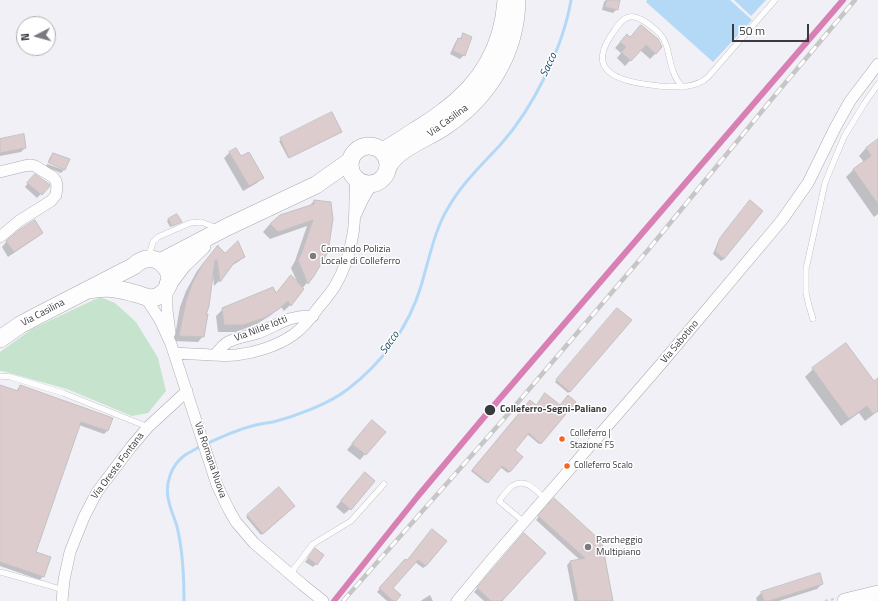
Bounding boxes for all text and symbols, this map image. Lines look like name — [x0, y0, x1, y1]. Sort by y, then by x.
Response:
north arrow — [16, 16, 56, 56]
scale bar — [734, 16, 811, 42]
text: 50 m — [739, 21, 765, 40]
text: N — [17, 33, 33, 42]
water label: Sacco — [538, 51, 560, 79]
street label: Via Casilina — [425, 102, 471, 140]
place label: Comando Polizia Locale di Colleferro — [321, 244, 400, 268]
marker: Comando Polizia Locale di Colleferro — [308, 251, 318, 261]
street label: Via Casilina — [19, 297, 67, 329]
street label: Via Nilde Iotti — [233, 313, 289, 345]
street label: Via Sabotino — [659, 318, 701, 366]
water label: Sacco — [377, 329, 403, 357]
marker: Colleferro-Segni-Paliano — [483, 403, 497, 417]
place label: Colleferro-Segni-Paliano — [500, 404, 607, 416]
street label: Via Romana Nuova — [191, 420, 229, 500]
place label: Colleferro | Stazione FS — [570, 429, 614, 450]
street label: Via Oreste Fontana — [89, 430, 147, 502]
marker: Colleferro | Stazione FS — [557, 434, 567, 444]
marker: Colleferro Scalo — [562, 461, 572, 471]
place label: Colleferro Scalo — [574, 461, 633, 471]
place label: Parcheggio Multipiano — [596, 535, 643, 558]
marker: Parcheggio Multipiano — [583, 542, 593, 552]

